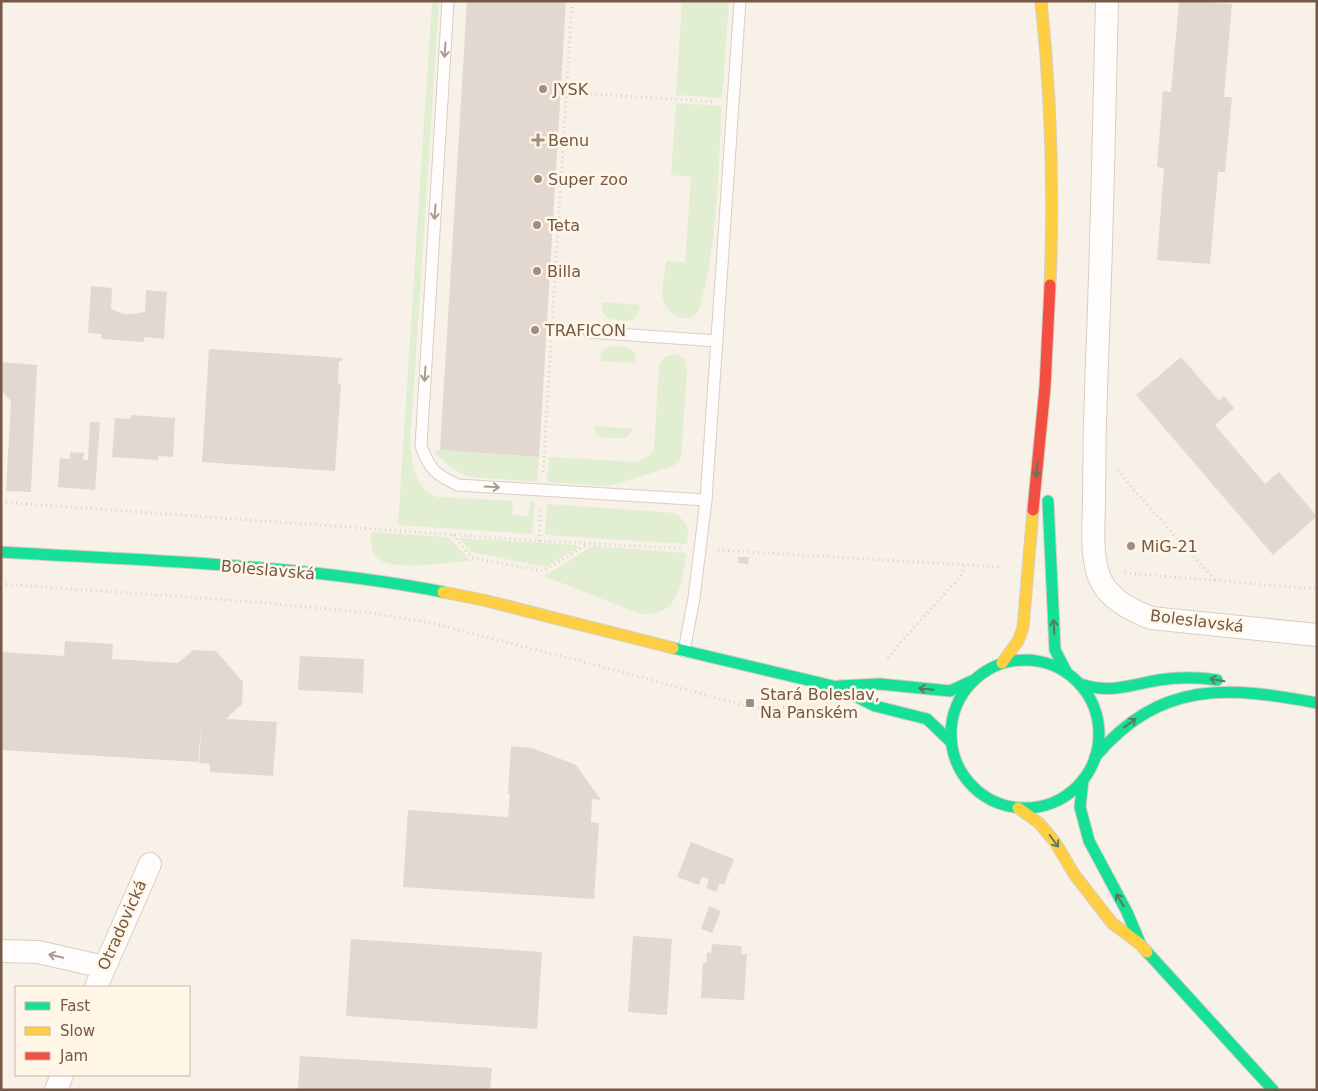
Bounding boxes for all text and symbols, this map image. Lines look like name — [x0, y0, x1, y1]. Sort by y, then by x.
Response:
one-way arrow — [441, 42, 450, 58]
place label: JYSK — [552, 80, 589, 99]
marker: JYSK — [537, 83, 549, 95]
place label: Benu — [548, 131, 589, 150]
marker: Benu — [532, 134, 544, 146]
place label: Super zoo — [548, 170, 628, 189]
marker: Super zoo — [532, 173, 544, 185]
one-way arrow — [431, 204, 440, 220]
place label: Teta — [546, 216, 580, 235]
marker: Teta — [531, 219, 543, 231]
place label: Billa — [547, 262, 581, 281]
marker: Billa — [531, 265, 543, 277]
place label: TRAFICON — [544, 321, 626, 340]
marker: TRAFICON — [529, 324, 541, 336]
one-way arrow — [421, 366, 430, 382]
one-way arrow — [1032, 462, 1042, 478]
one-way arrow — [484, 483, 500, 492]
place label: MiG-21 — [1141, 537, 1198, 556]
marker: MiG-21 — [1125, 540, 1137, 552]
street label: Boleslavská — [220, 556, 316, 584]
street label: Boleslavská — [1149, 606, 1245, 636]
one-way arrow — [1049, 620, 1058, 636]
one-way arrow — [1210, 675, 1226, 685]
one-way arrow — [918, 684, 934, 694]
place label: Stará Boleslav, Na Panském — [760, 685, 880, 722]
marker: Stará Boleslav, Na Panském — [744, 697, 756, 709]
one-way arrow — [1123, 718, 1136, 729]
one-way arrow — [1048, 834, 1059, 847]
street label: Otradovická — [94, 877, 150, 973]
one-way arrow — [1115, 893, 1125, 907]
one-way arrow — [49, 951, 65, 960]
legend — [15, 986, 190, 1076]
text: Fast — [60, 997, 90, 1015]
text: Slow — [60, 1022, 95, 1040]
text: Jam — [59, 1047, 88, 1065]

